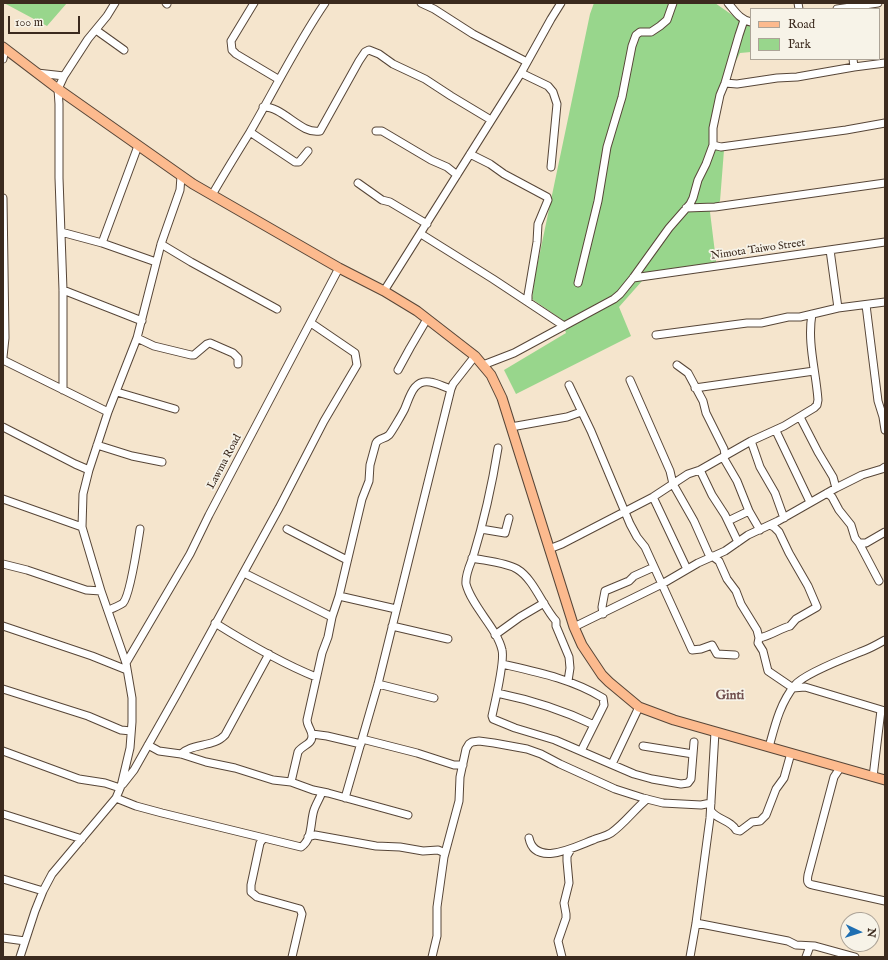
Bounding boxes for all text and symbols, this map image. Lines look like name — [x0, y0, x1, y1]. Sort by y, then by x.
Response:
scale bar — [10, 8, 82, 34]
legend — [750, 8, 880, 60]
text: 100 m — [15, 15, 43, 30]
text: Road — [788, 17, 815, 32]
text: Park — [788, 37, 811, 52]
street label: Nimota Taiwo Street — [710, 237, 806, 263]
street label: Lawma Road — [205, 432, 245, 492]
district label: Ginti — [716, 688, 744, 704]
north arrow — [840, 912, 880, 952]
text: N — [864, 928, 878, 938]

